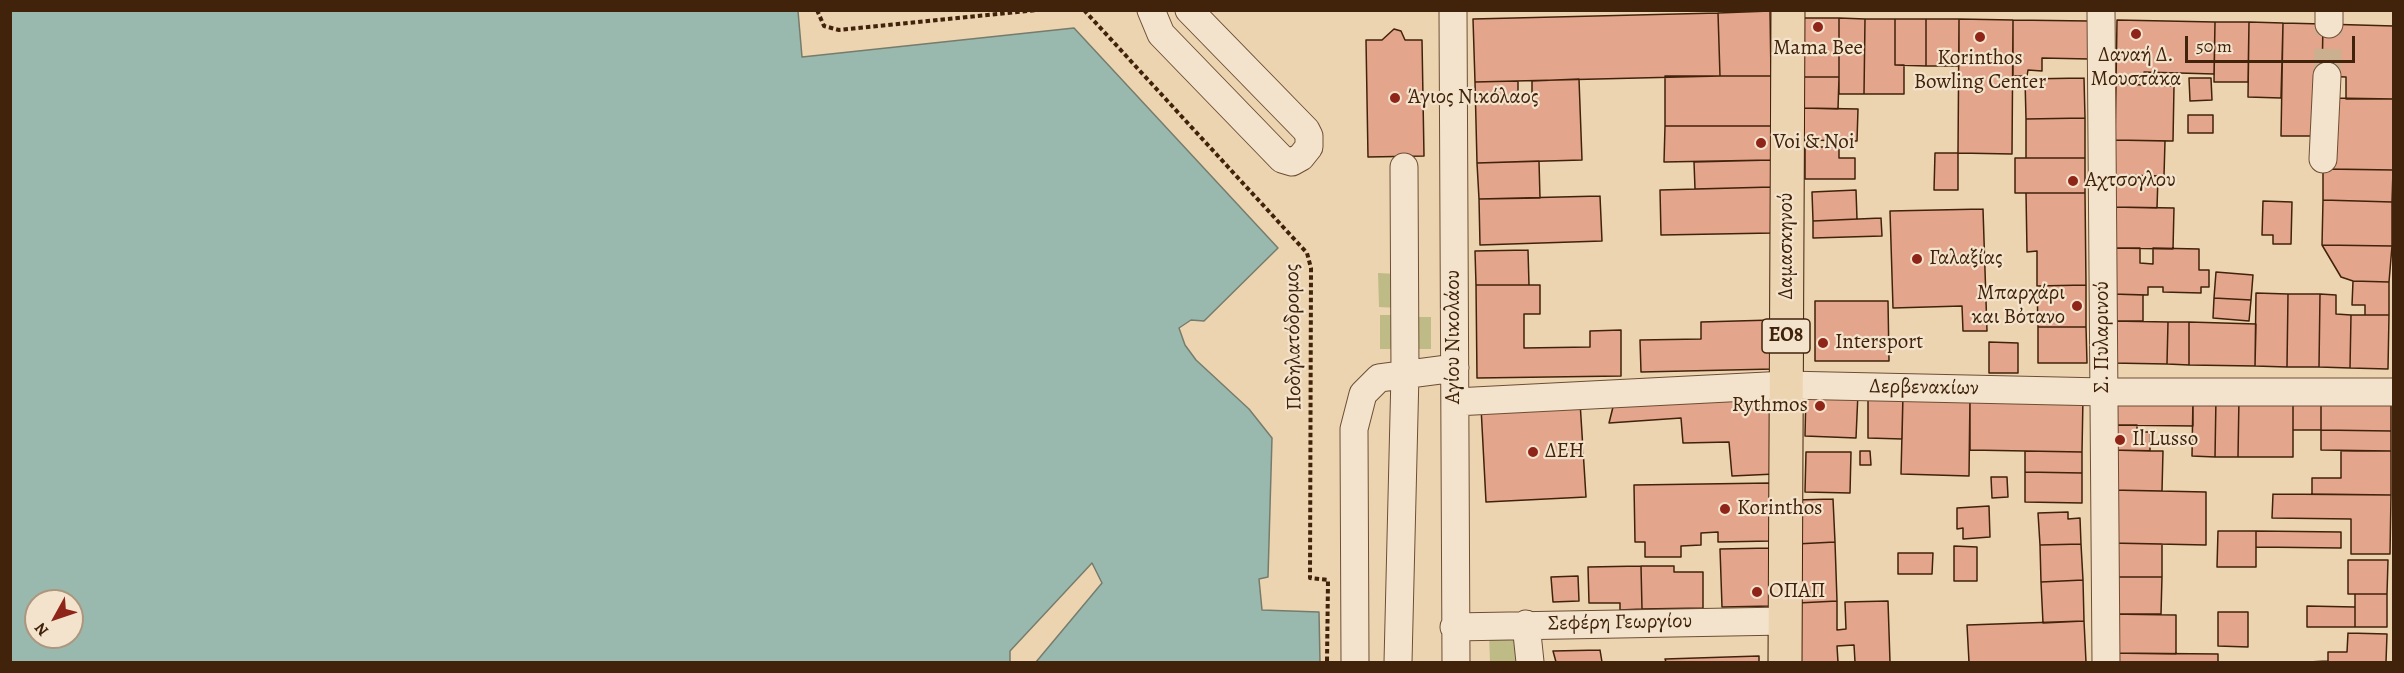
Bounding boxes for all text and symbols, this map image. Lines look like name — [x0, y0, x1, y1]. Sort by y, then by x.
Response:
marker: Mama Bee — [1811, 20, 1825, 34]
scale bar — [2188, 24, 2358, 62]
marker: Δαναή Δ. Μουστάκα — [2129, 27, 2143, 41]
marker: Korinthos Bowling Center — [1973, 30, 1987, 44]
text: 50 m — [2196, 34, 2232, 58]
place label: Mama Bee — [1773, 36, 1863, 62]
place label: Δαναή Δ. Μουστάκα — [2091, 43, 2181, 93]
place label: Korinthos Bowling Center — [1914, 46, 2046, 96]
place label: Άγιος Νικόλαος — [1407, 85, 1538, 111]
marker: Άγιος Νικόλαος — [1388, 91, 1402, 105]
place label: Voi & Noi — [1773, 130, 1855, 156]
marker: Voi & Noi — [1754, 136, 1768, 150]
place label: Αχτσογλου — [2085, 168, 2176, 194]
marker: Αχτσογλου — [2066, 174, 2080, 188]
street label: Δαμασκηνού — [1774, 193, 1800, 299]
place label: Γαλαξίας — [1929, 246, 2003, 272]
marker: Γαλαξίας — [1910, 252, 1924, 266]
street label: Ποδηλατόδρομος — [1280, 263, 1308, 411]
street label: Αγίου Νικολάου — [1441, 270, 1467, 404]
place label: Μπαρχάρι και Βὀτανο — [1971, 281, 2065, 331]
street label: Σ. Πυλαρινού — [2090, 281, 2116, 393]
marker: Μπαρχάρι και Βὀτανο — [2070, 299, 2084, 313]
road number: ΕΟ8 — [1762, 319, 1810, 353]
place label: Intersport — [1835, 330, 1923, 356]
marker: Intersport — [1816, 336, 1830, 350]
street label: Δερβενακίων — [1869, 374, 1979, 402]
place label: Rythmos — [1732, 393, 1808, 419]
marker: Rythmos — [1813, 399, 1827, 413]
place label: Il Lusso — [2132, 427, 2198, 453]
marker: Il Lusso — [2113, 433, 2127, 447]
place label: ΔΕΗ — [1545, 439, 1585, 465]
marker: ΔΕΗ — [1526, 445, 1540, 459]
place label: Korinthos — [1737, 496, 1823, 522]
marker: Korinthos — [1718, 502, 1732, 516]
place label: ΟΠΑΠ — [1769, 579, 1825, 605]
marker: ΟΠΑΠ — [1750, 585, 1764, 599]
north arrow — [24, 589, 84, 649]
street label: Σεφέρη Γεωργίου — [1548, 609, 1692, 637]
text: N — [30, 618, 54, 641]

